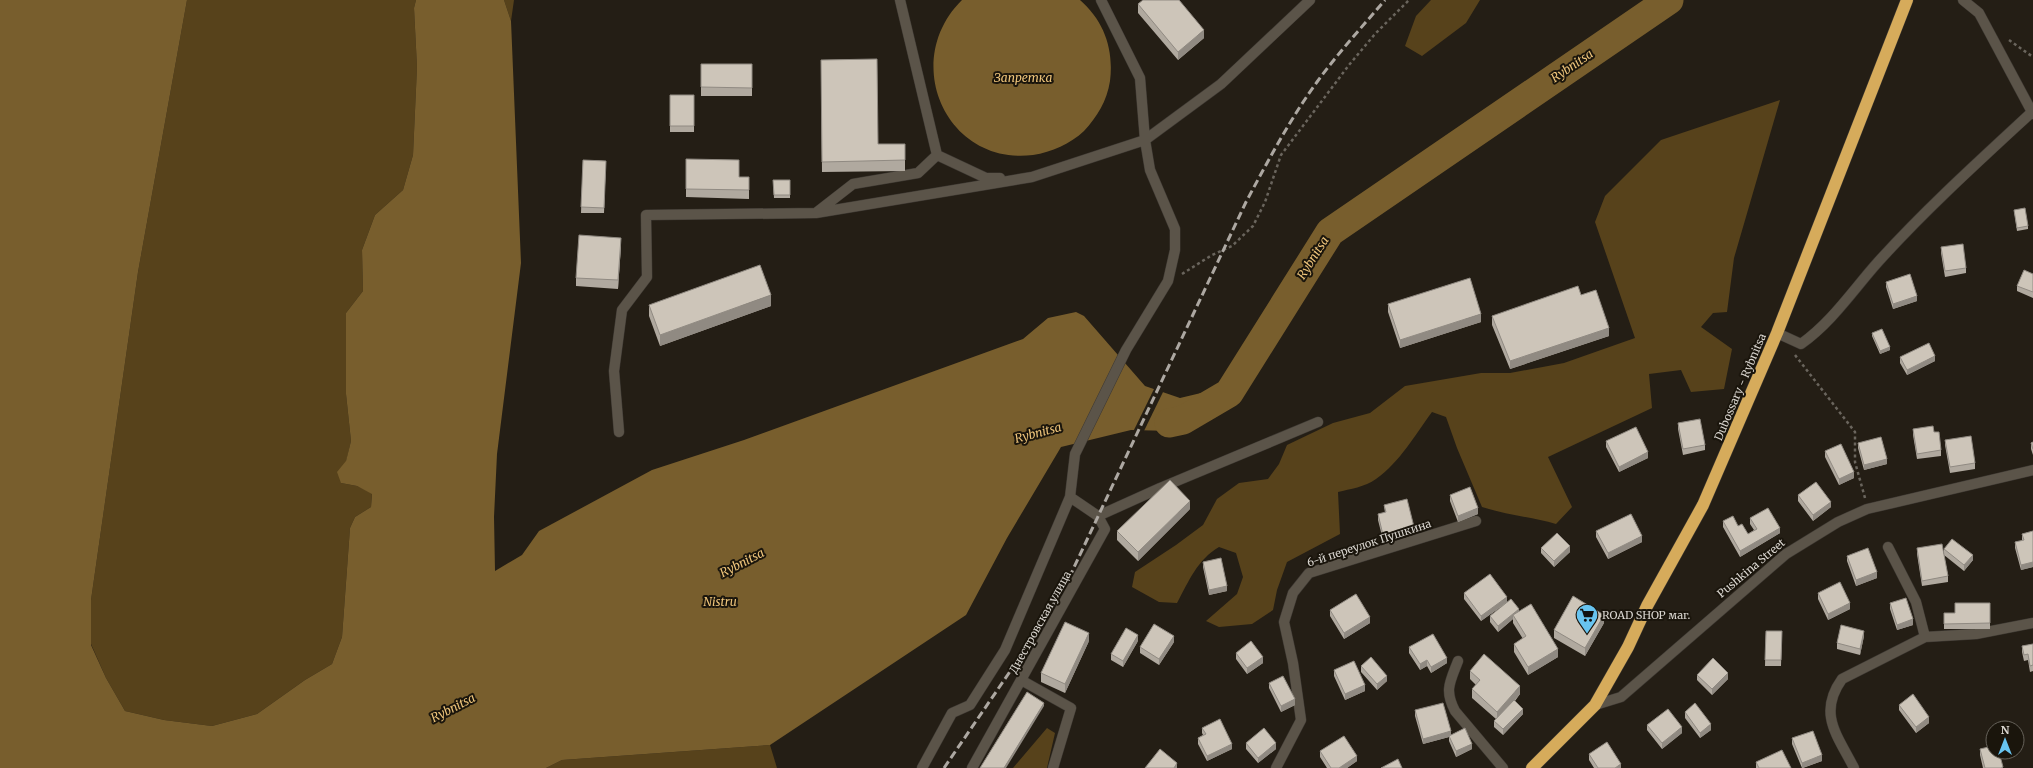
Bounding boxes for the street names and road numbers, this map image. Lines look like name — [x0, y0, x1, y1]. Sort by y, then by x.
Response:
street label: Dubossary - Rybnitsa — [1711, 331, 1769, 443]
street label: 6-й переулок Пушкина — [1305, 516, 1433, 570]
street label: Pushkina Street — [1714, 535, 1788, 600]
street label: Днестровская улица — [1006, 568, 1074, 676]

